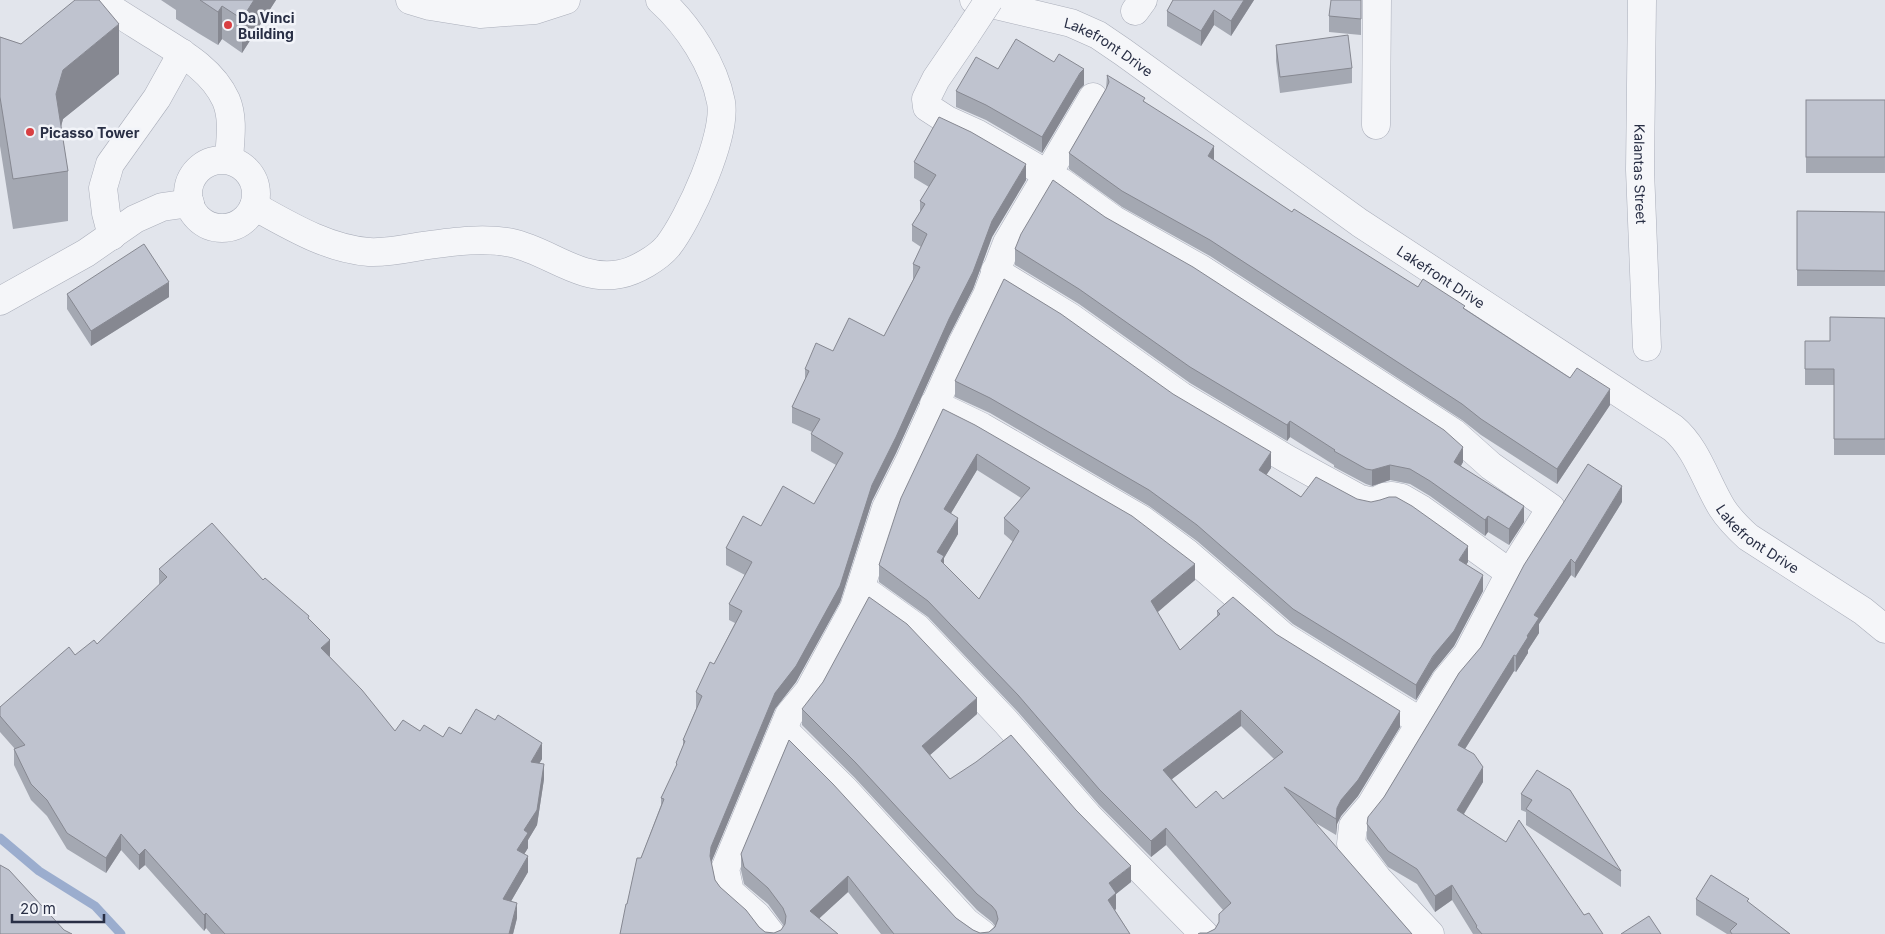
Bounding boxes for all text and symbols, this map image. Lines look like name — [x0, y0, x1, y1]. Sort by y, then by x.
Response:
place label: Da Vinci Building — [238, 9, 295, 42]
street label: Lakefront Drive — [1063, 13, 1157, 80]
marker: Da Vinci Building — [222, 19, 234, 31]
place label: Picasso Tower — [40, 124, 140, 141]
street label: Kalantas Street — [1631, 124, 1651, 225]
marker: Picasso Tower — [24, 126, 36, 138]
street label: Lakefront Drive — [1394, 241, 1489, 311]
street label: Lakefront Drive — [1713, 501, 1803, 576]
scale bar — [12, 892, 105, 924]
text: 20 m — [20, 899, 56, 918]

